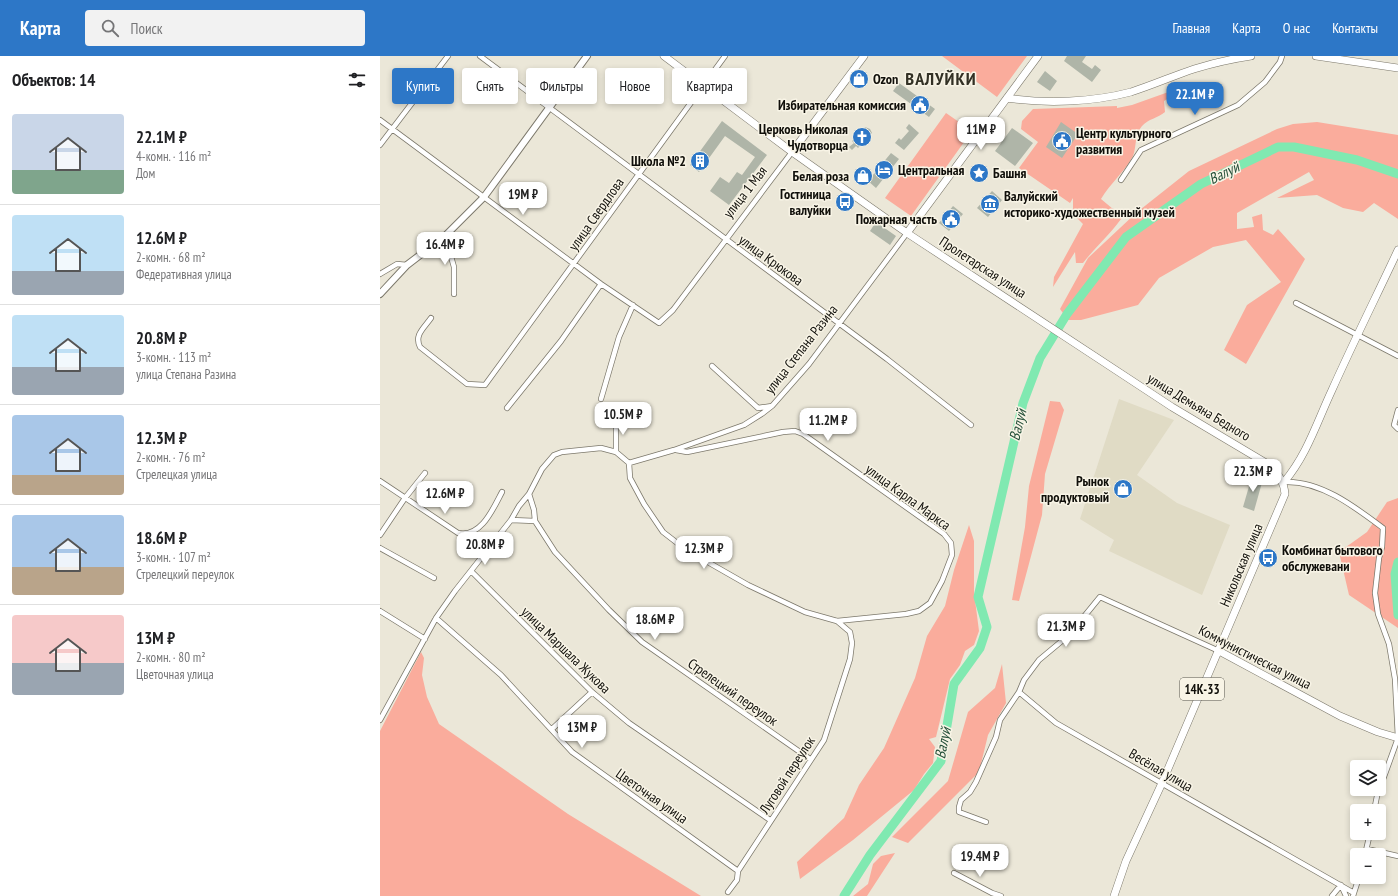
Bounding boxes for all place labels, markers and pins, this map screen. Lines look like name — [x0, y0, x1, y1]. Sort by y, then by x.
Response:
shop icon: Ozon — [848, 68, 870, 90]
place label: Ozon — [873, 70, 898, 88]
pin: 22.1M ₽ — [1158, 82, 1232, 116]
public building icon: Избирательная комиссия — [909, 94, 931, 116]
place label: Избирательная комиссия — [778, 96, 906, 114]
pin: 11M ₽ — [953, 117, 1009, 151]
place label: Церковь Николая Чудотворца — [759, 120, 848, 154]
place label: Центр культурного развития — [1076, 124, 1172, 158]
church icon: Церковь Николая Чудотворца — [851, 126, 873, 148]
public building icon: Центр культурного развития — [1051, 130, 1073, 152]
building icon: Школа №2 — [689, 150, 711, 172]
place label: Школа №2 — [631, 152, 686, 170]
hotel icon: Центральная — [873, 159, 895, 181]
place label: Центральная — [898, 161, 965, 179]
place icon: Башня — [968, 162, 990, 184]
place label: Башня — [993, 164, 1026, 182]
shop icon: Белая роза — [852, 165, 874, 187]
place label: Белая роза — [793, 167, 849, 185]
pin: 19M ₽ — [495, 182, 551, 216]
place label: Гостиница валуйки — [780, 185, 831, 219]
place label: Валуйский историко-художественный музей — [1004, 187, 1175, 221]
bus stop icon: Гостиница валуйки — [834, 191, 856, 213]
museum icon: Валуйский историко-художественный музей — [979, 193, 1001, 215]
public building icon: Пожарная часть — [940, 208, 962, 230]
place label: Пожарная часть — [856, 210, 937, 228]
pin: 16.4M ₽ — [408, 232, 482, 266]
pin: 10.5M ₽ — [586, 402, 660, 436]
pin: 11.2M ₽ — [791, 408, 865, 442]
pin: 22.3M ₽ — [1216, 459, 1290, 493]
place label: Рынок продуктовый — [1041, 472, 1109, 506]
shop icon: Рынок продуктовый — [1112, 478, 1134, 500]
pin: 12.6M ₽ — [408, 481, 482, 515]
pin: 20.8M ₽ — [448, 532, 522, 566]
pin: 12.3M ₽ — [667, 536, 741, 570]
place label: Комбинат бытового обслужевани — [1282, 541, 1383, 575]
bus stop icon: Комбинат бытового обслужевани — [1257, 547, 1279, 569]
pin: 18.6M ₽ — [618, 607, 692, 641]
pin: 21.3M ₽ — [1029, 614, 1103, 648]
pin: 13M ₽ — [554, 715, 610, 749]
pin: 19.4M ₽ — [943, 844, 1017, 878]

